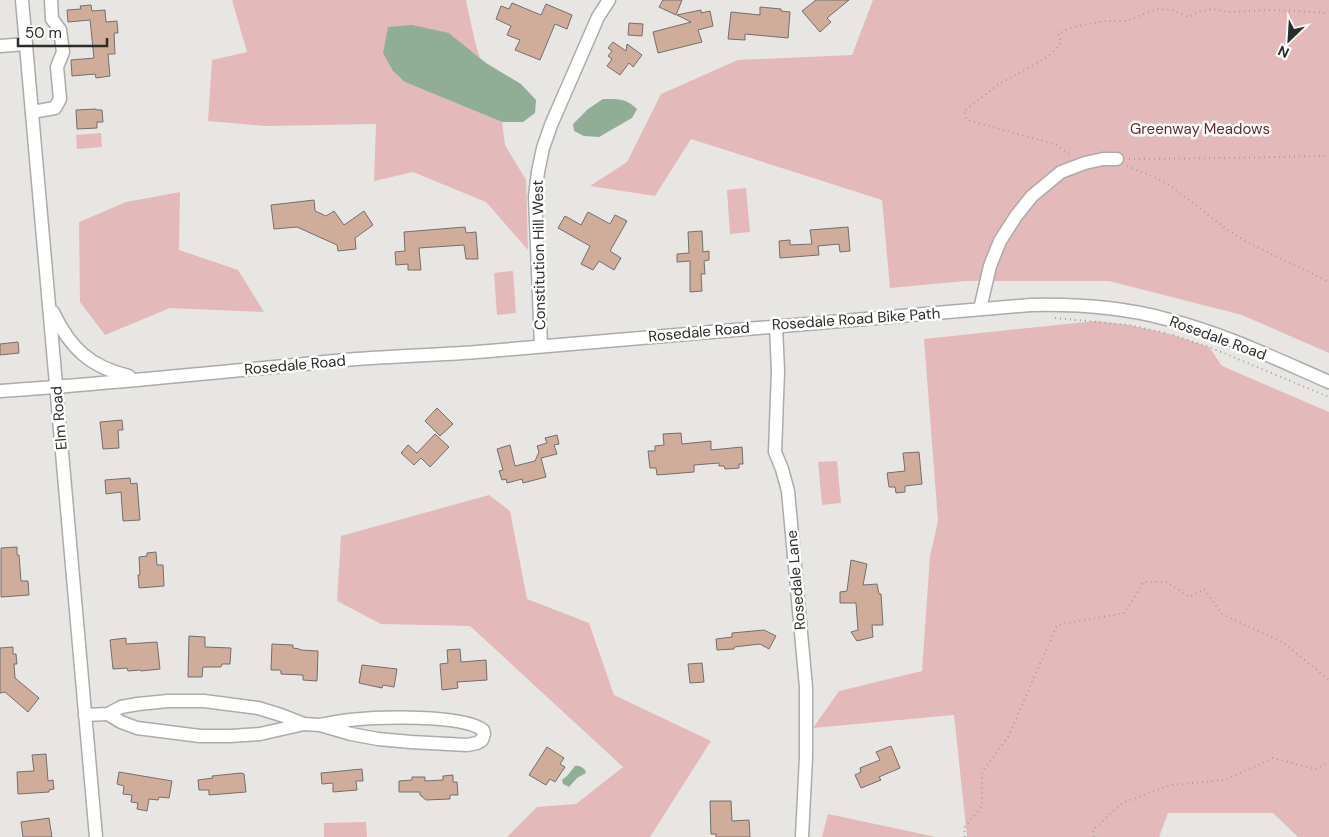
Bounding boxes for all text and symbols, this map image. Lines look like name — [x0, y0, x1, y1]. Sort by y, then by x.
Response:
scale bar — [18, 15, 106, 47]
north arrow — [1264, 15, 1314, 65]
text: 50 m — [25, 23, 62, 43]
text: N — [1275, 41, 1292, 62]
park label: Greenway Meadows — [1130, 119, 1270, 139]
street label: Constitution Hill West — [528, 180, 550, 330]
street label: Rosedale Road Bike Path — [771, 303, 941, 335]
street label: Rosedale Road — [1167, 311, 1269, 365]
street label: Rosedale Road — [647, 318, 751, 346]
street label: Rosedale Road — [243, 351, 347, 379]
street label: Elm Road — [46, 385, 72, 451]
street label: Rosedale Lane — [782, 529, 810, 631]

